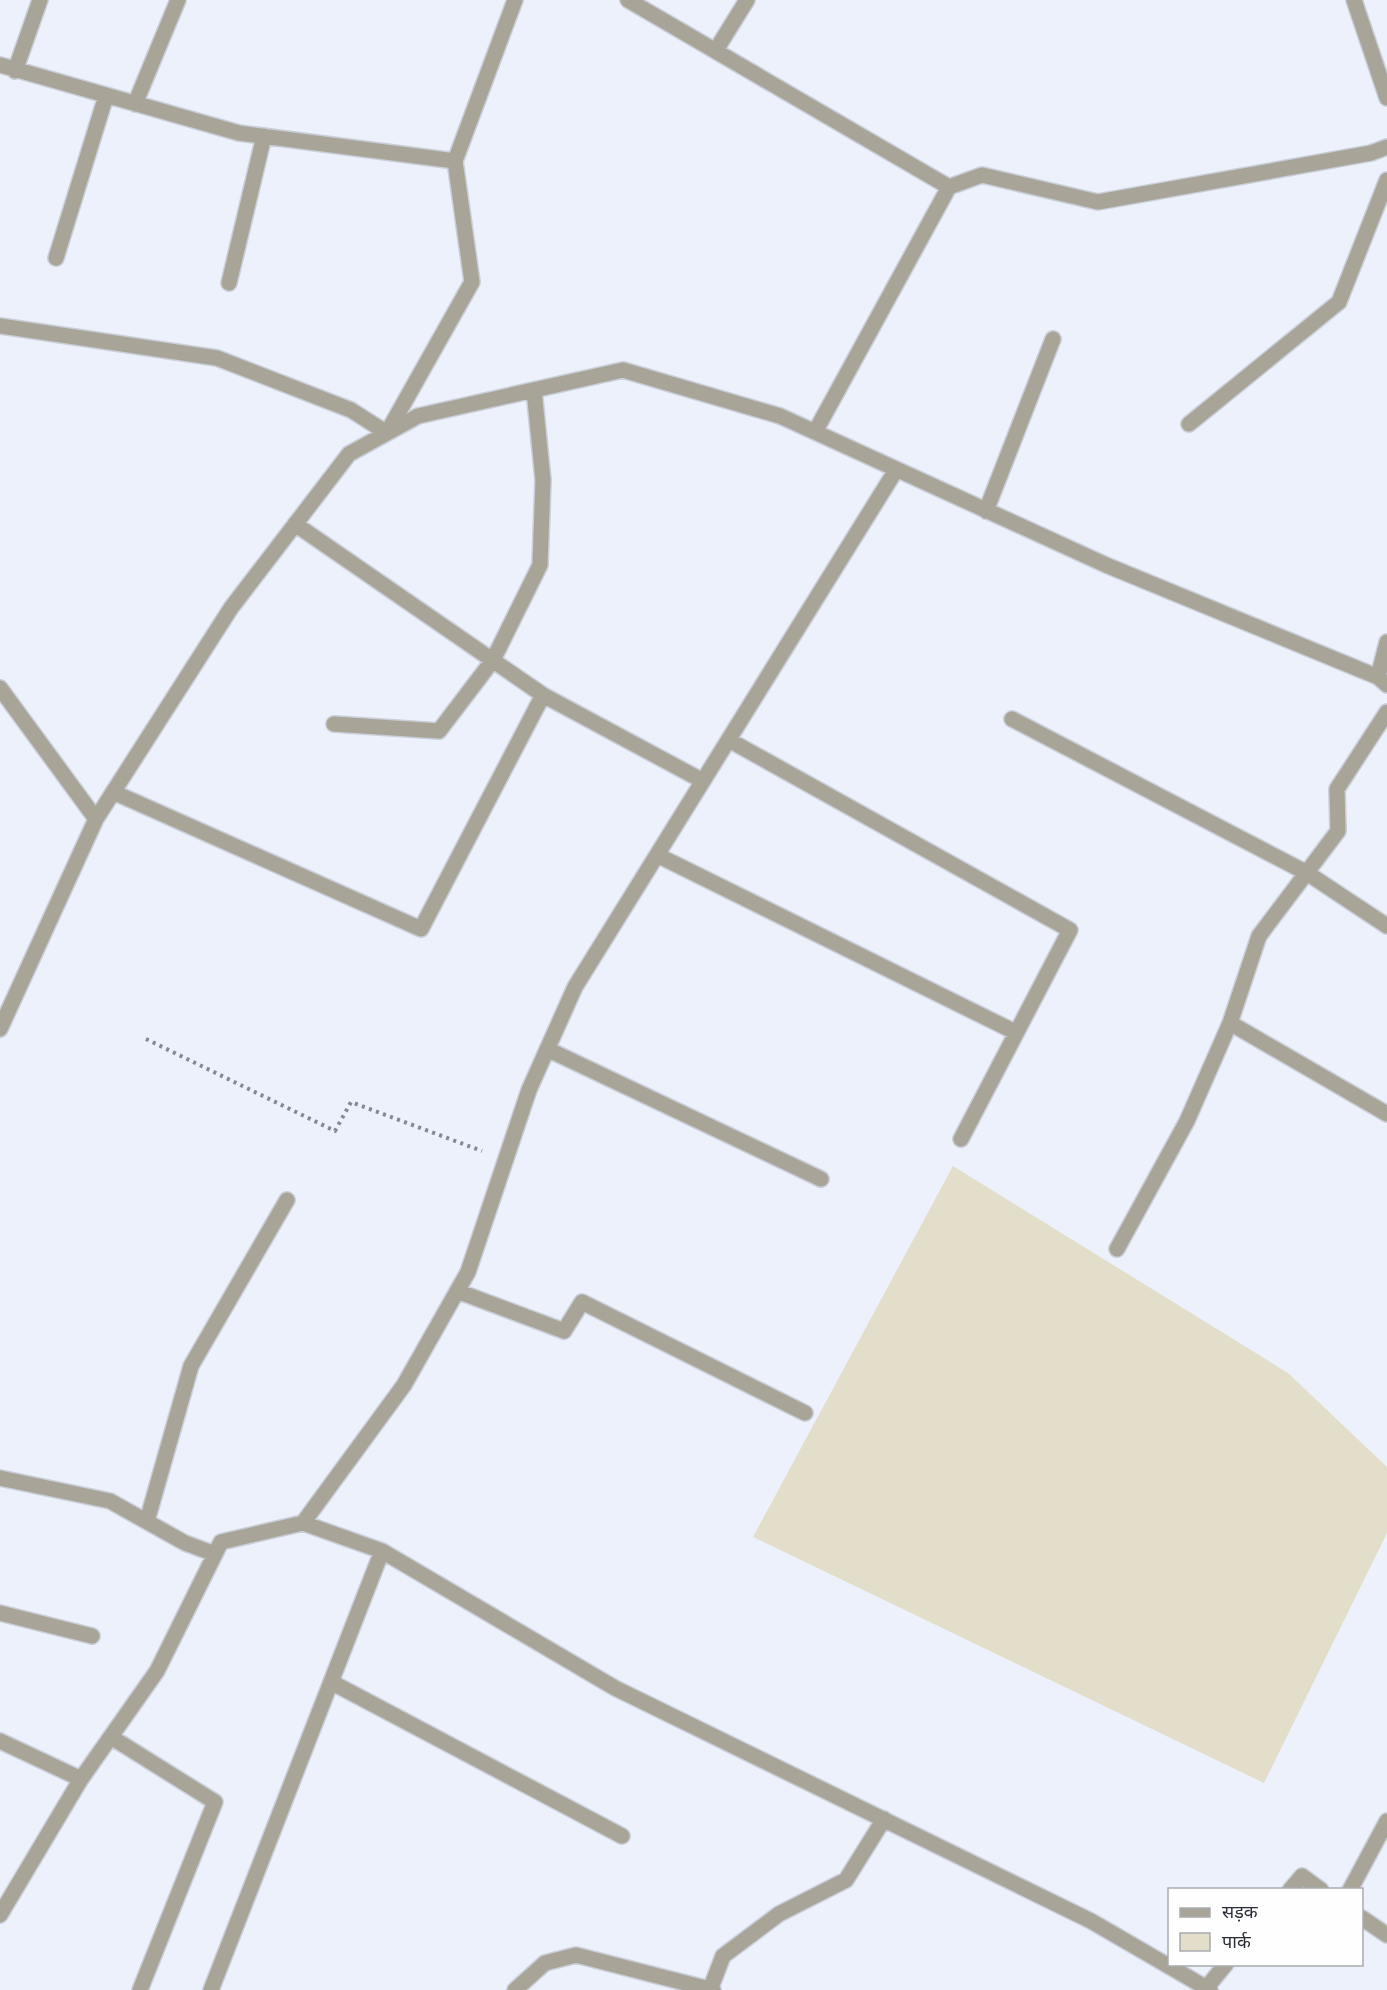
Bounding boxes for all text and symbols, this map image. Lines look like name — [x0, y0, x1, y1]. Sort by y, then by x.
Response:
legend — [1168, 1888, 1363, 1966]
text: सड़क — [1222, 1900, 1259, 1924]
text: पार्क — [1222, 1930, 1252, 1954]

